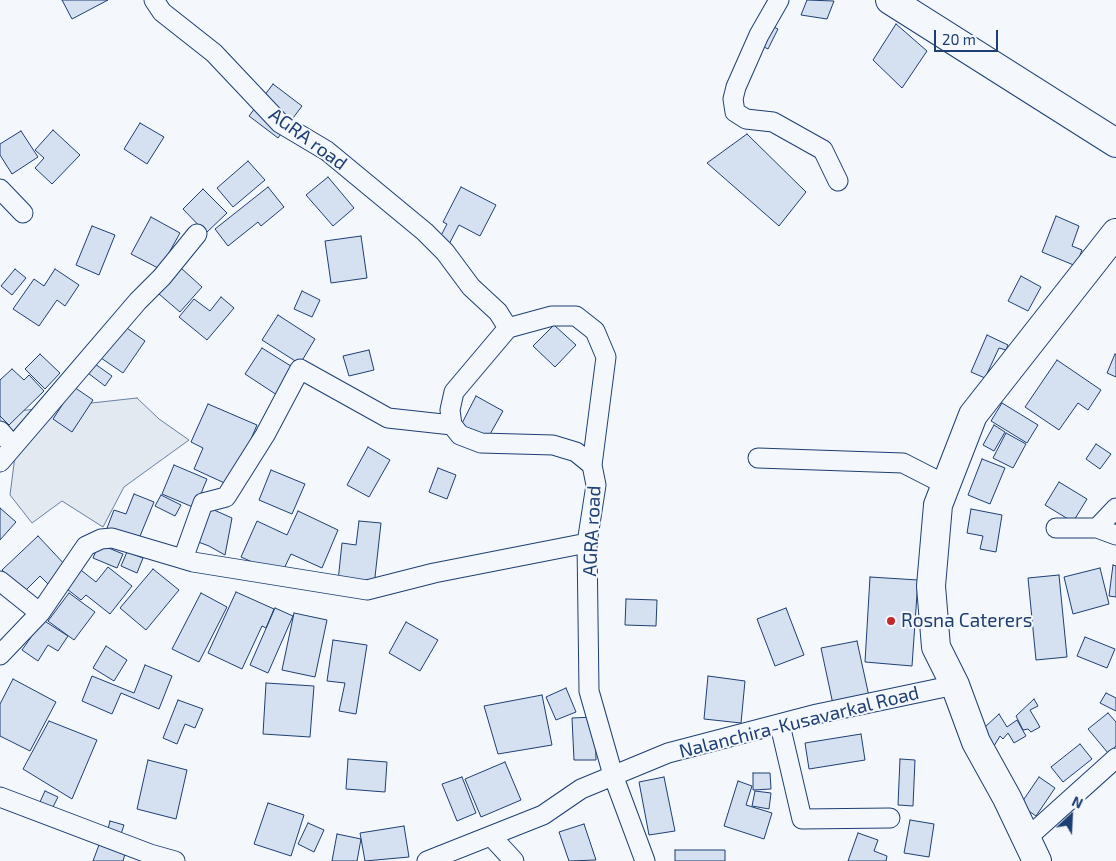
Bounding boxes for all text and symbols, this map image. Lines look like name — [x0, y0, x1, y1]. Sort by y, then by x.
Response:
scale bar — [936, 20, 1000, 52]
text: 20 m — [942, 30, 976, 48]
street label: AGRA road — [265, 103, 351, 175]
street label: AGRA road — [578, 485, 606, 577]
place label: Rosna Caterers — [901, 610, 1032, 632]
marker: Rosna Caterers — [885, 615, 897, 627]
street label: Nalanchira-Kusavarkal Road — [677, 681, 921, 763]
north arrow — [1046, 791, 1096, 841]
text: N — [1069, 792, 1086, 812]

